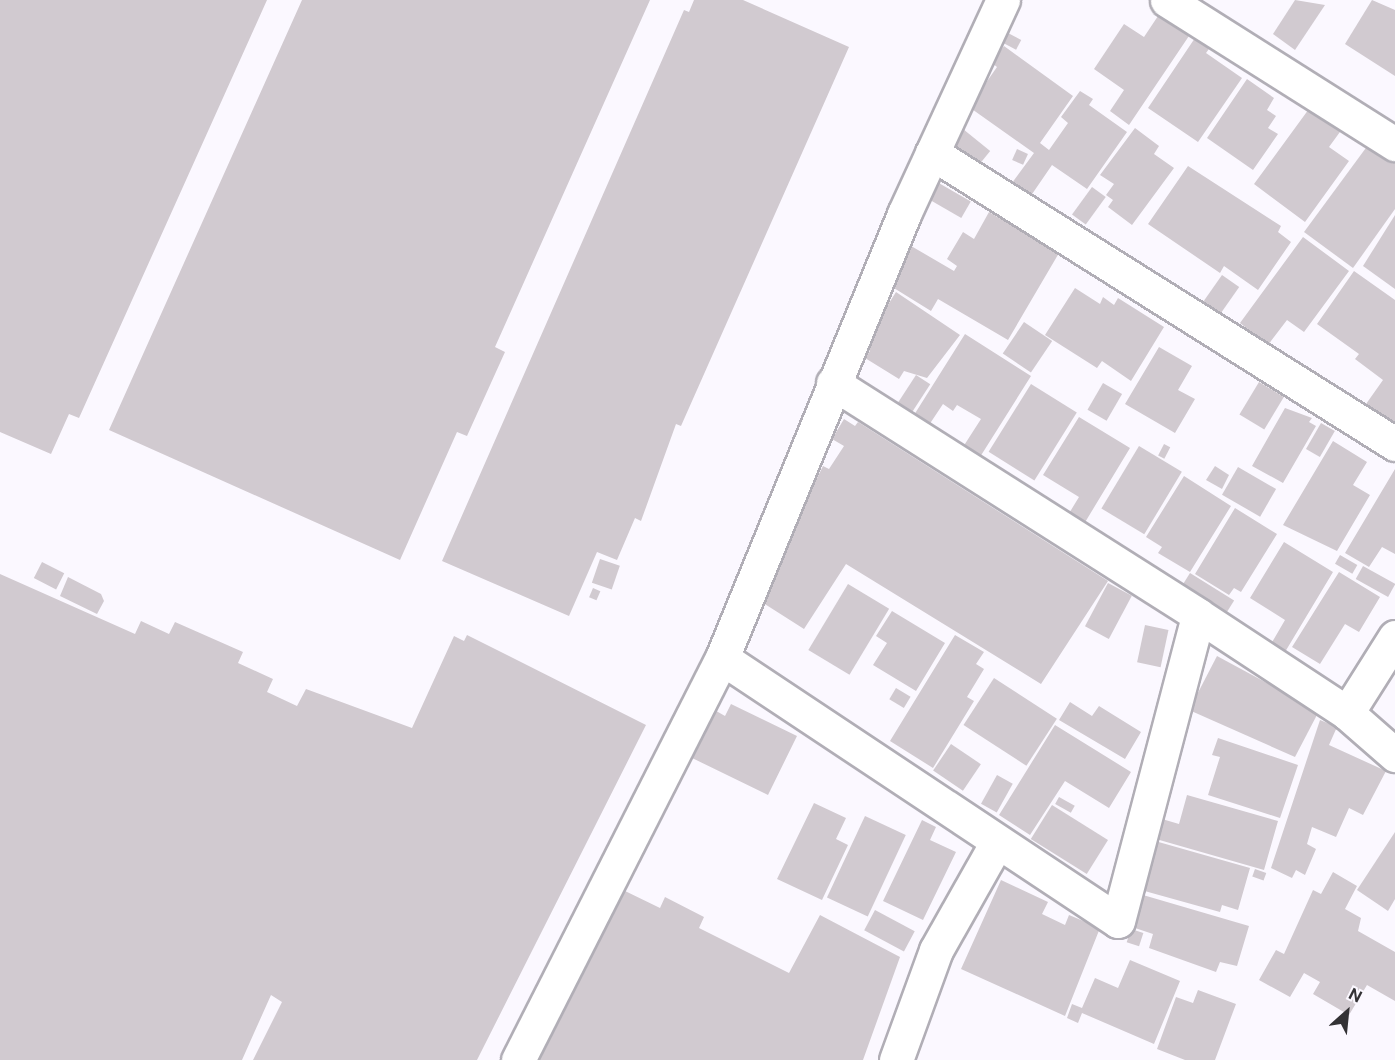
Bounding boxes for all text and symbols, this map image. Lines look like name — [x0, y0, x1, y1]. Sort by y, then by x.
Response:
north arrow — [1317, 982, 1377, 1042]
text: N — [1346, 984, 1365, 1007]

